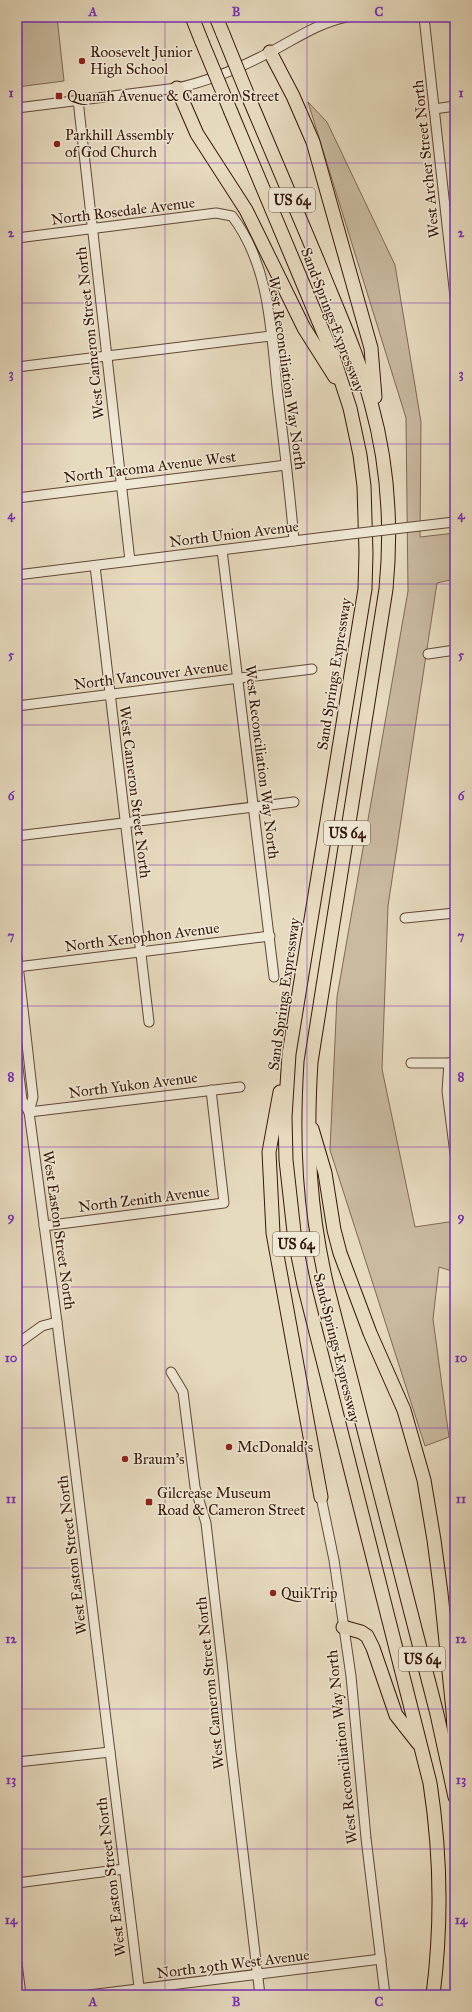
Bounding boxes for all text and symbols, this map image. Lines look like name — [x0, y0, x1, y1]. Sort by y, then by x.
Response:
text: A — [88, 4, 98, 20]
text: B — [232, 4, 241, 20]
text: C — [375, 4, 384, 20]
place label: Roosevelt Junior High School — [90, 43, 193, 78]
marker: Roosevelt Junior High School — [77, 56, 87, 66]
street label: West Archer Street North — [409, 78, 443, 239]
text: 1 — [8, 85, 14, 101]
text: 1 — [458, 85, 464, 101]
place label: Quanah Avenue & Cameron Street — [67, 87, 280, 105]
marker: Quanah Avenue & Cameron Street — [54, 91, 64, 101]
place label: Parkhill Assembly of God Church — [65, 126, 175, 161]
marker: Parkhill Assembly of God Church — [52, 139, 62, 149]
road number: US 64 — [269, 188, 315, 212]
street label: North Rosedale Avenue — [50, 193, 196, 229]
text: 2 — [8, 225, 15, 241]
text: 2 — [458, 225, 465, 241]
street label: West Cameron Street North — [72, 245, 108, 420]
street label: Sand Springs Expressway — [297, 245, 369, 396]
street label: West Reconciliation Way North — [264, 275, 310, 472]
text: 3 — [8, 366, 14, 382]
text: 3 — [458, 366, 464, 382]
street label: North Tacoma Avenue West — [63, 447, 238, 486]
text: 4 — [7, 507, 15, 523]
text: 4 — [457, 507, 465, 523]
street label: North Union Avenue — [168, 517, 300, 551]
street label: Sand Springs Expressway — [313, 596, 355, 751]
text: 5 — [8, 647, 15, 663]
text: 5 — [458, 647, 465, 663]
street label: North Vancouver Avenue — [73, 657, 229, 693]
street label: West Reconciliation Way North — [241, 664, 283, 861]
street label: West Cameron Street North — [115, 705, 155, 880]
text: 6 — [8, 788, 16, 804]
text: 6 — [458, 788, 466, 804]
road number: US 64 — [324, 821, 370, 845]
street label: Sand Springs Expressway — [264, 916, 304, 1072]
street label: North Xenophon Avenue — [64, 919, 220, 955]
text: 7 — [8, 928, 15, 944]
text: 7 — [458, 928, 465, 944]
street label: North Yukon Avenue — [67, 1068, 199, 1102]
text: 8 — [8, 1069, 15, 1085]
text: 8 — [458, 1069, 465, 1085]
street label: West Easton Street North — [39, 1149, 79, 1311]
street label: North Zenith Avenue — [77, 1182, 211, 1216]
text: 9 — [8, 1209, 15, 1225]
text: 9 — [458, 1209, 465, 1225]
road number: US 64 — [273, 1232, 319, 1256]
street label: Sand Springs Expressway — [310, 1271, 365, 1426]
text: 10 — [5, 1350, 18, 1366]
text: 10 — [455, 1350, 468, 1366]
place label: McDonald's — [237, 1438, 313, 1456]
marker: McDonald's — [224, 1442, 234, 1452]
place label: Braum's — [133, 1450, 185, 1468]
marker: Braum's — [120, 1454, 130, 1464]
street label: West Easton Street North — [53, 1474, 91, 1636]
place label: Gilcrease Museum Road & Cameron Street — [157, 1484, 306, 1519]
text: 11 — [6, 1491, 16, 1507]
text: 11 — [456, 1491, 466, 1507]
marker: Gilcrease Museum Road & Cameron Street — [144, 1497, 154, 1507]
place label: QuikTrip — [281, 1584, 338, 1602]
marker: QuikTrip — [268, 1588, 278, 1598]
street label: West Cameron Street North — [192, 1595, 228, 1770]
text: 12 — [5, 1631, 17, 1647]
text: 12 — [455, 1631, 467, 1647]
road number: US 64 — [399, 1647, 445, 1671]
street label: West Reconciliation Way North — [323, 1648, 361, 1845]
text: 13 — [6, 1772, 16, 1788]
text: 13 — [456, 1772, 466, 1788]
street label: West Easton Street North — [92, 1796, 130, 1958]
text: 14 — [5, 1912, 18, 1928]
text: 14 — [455, 1912, 468, 1928]
street label: North 29th West Avenue — [156, 1946, 310, 1982]
text: A — [88, 1994, 98, 2010]
text: B — [232, 1994, 241, 2010]
text: C — [375, 1994, 384, 2010]

